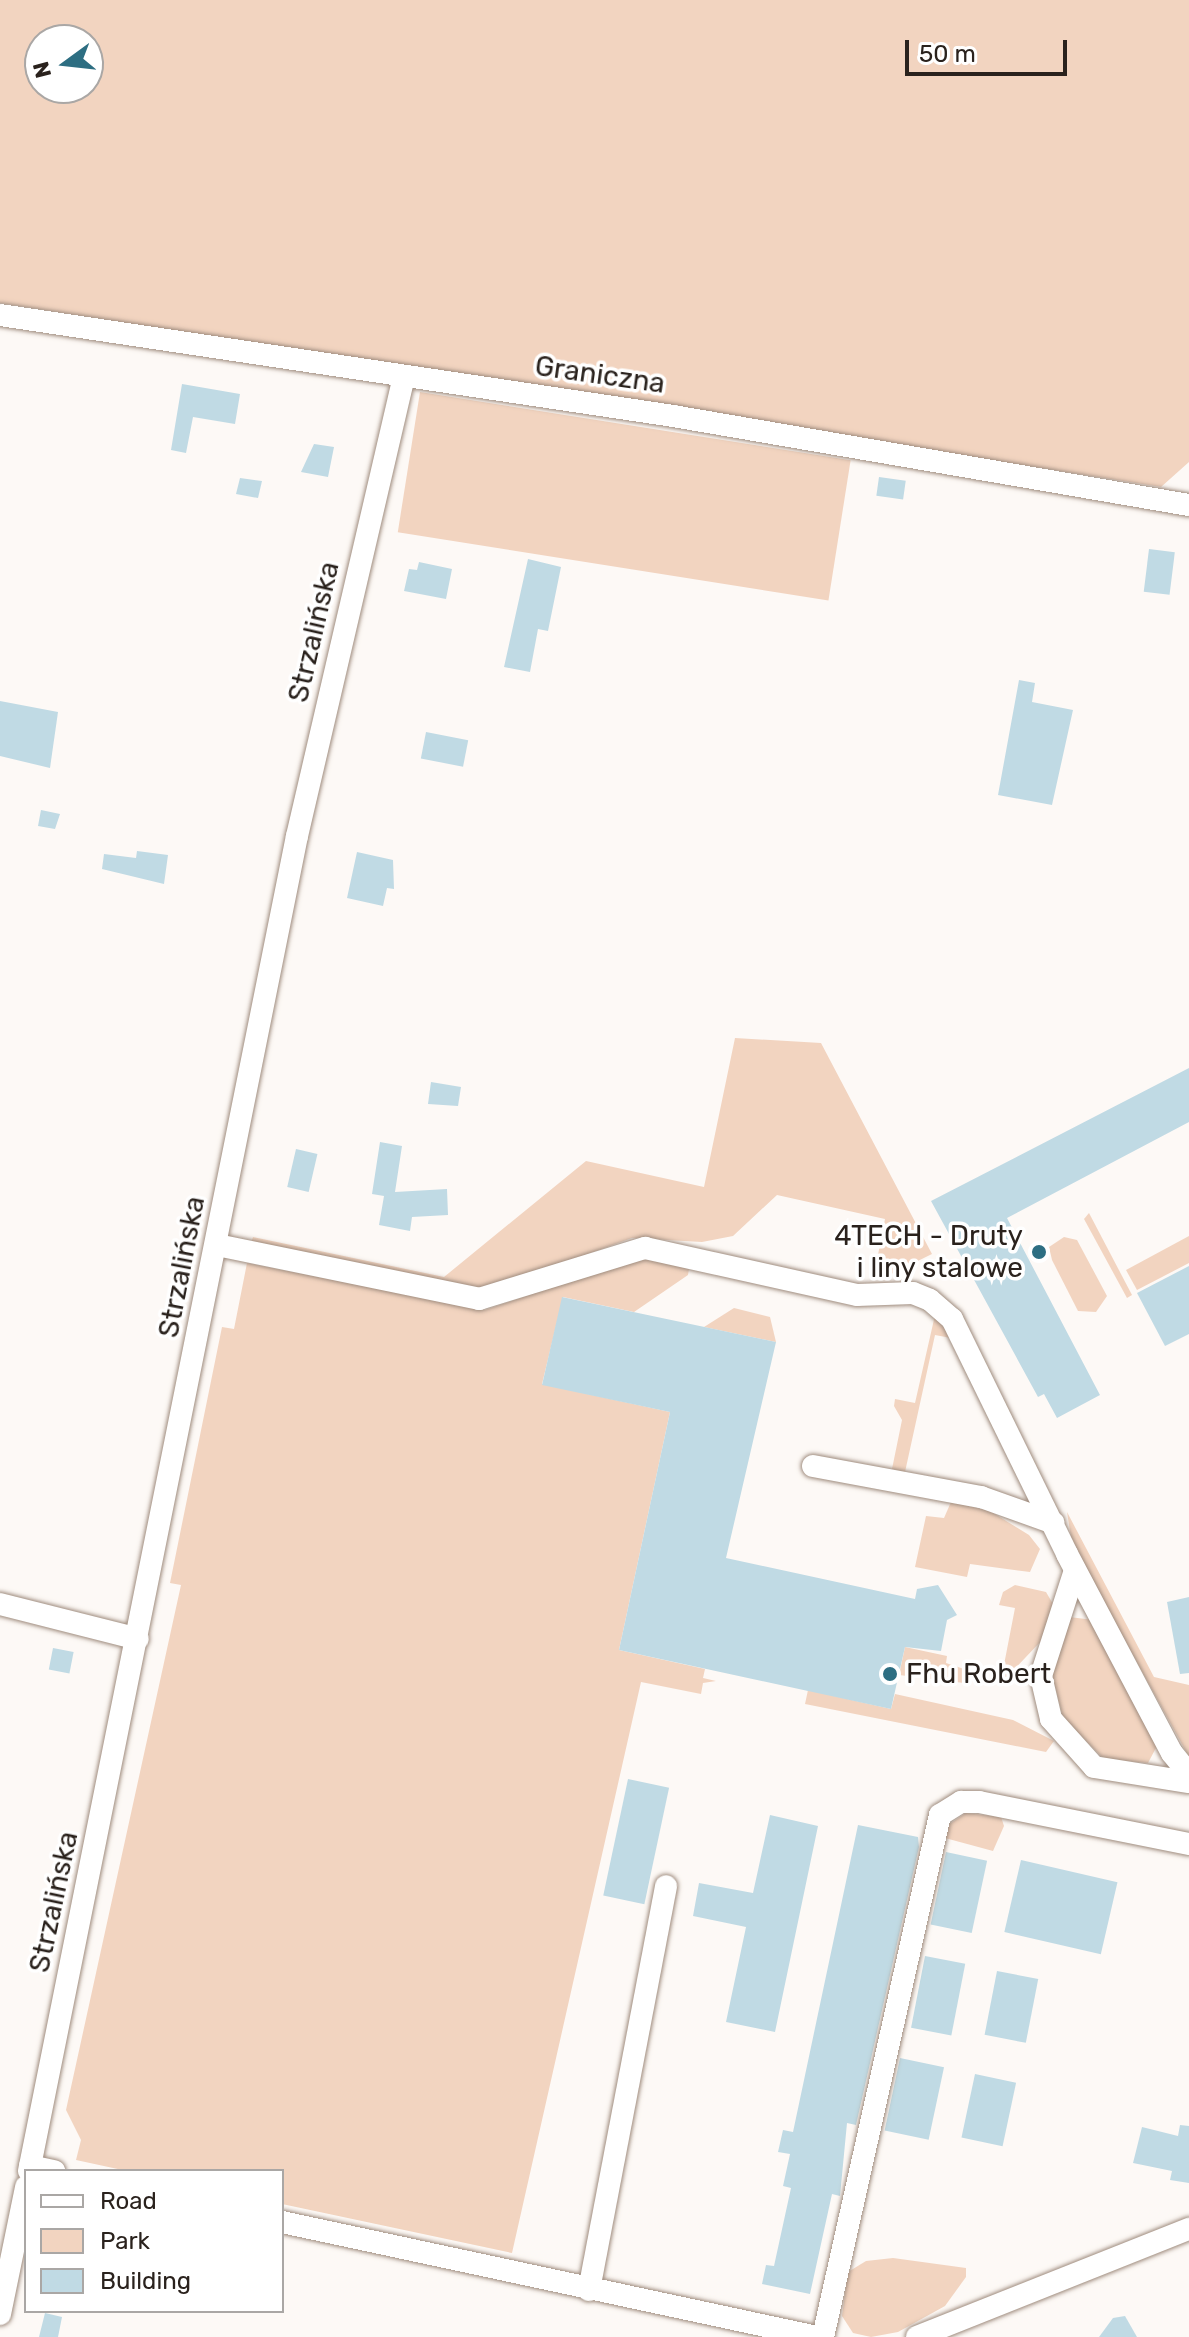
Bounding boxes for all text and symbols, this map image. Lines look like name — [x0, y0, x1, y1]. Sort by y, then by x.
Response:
north arrow — [24, 24, 104, 104]
scale bar — [909, 24, 1071, 74]
text: 50 m — [919, 40, 976, 68]
text: N — [27, 59, 57, 81]
street label: Graniczna — [533, 349, 667, 401]
street label: Strzalińska — [282, 558, 346, 706]
street label: Strzalińska — [152, 1194, 212, 1340]
place label: 4TECH - Druty i liny stalowe — [834, 1219, 1023, 1285]
marker: 4TECH - Druty i liny stalowe — [1030, 1243, 1048, 1261]
place label: Fhu Robert — [906, 1657, 1051, 1691]
marker: Fhu Robert — [881, 1665, 899, 1683]
street label: Strzalińska — [23, 1828, 85, 1976]
legend — [24, 2169, 284, 2313]
text: Road — [100, 2187, 157, 2215]
text: Park — [100, 2227, 150, 2255]
text: Building — [100, 2267, 191, 2295]

